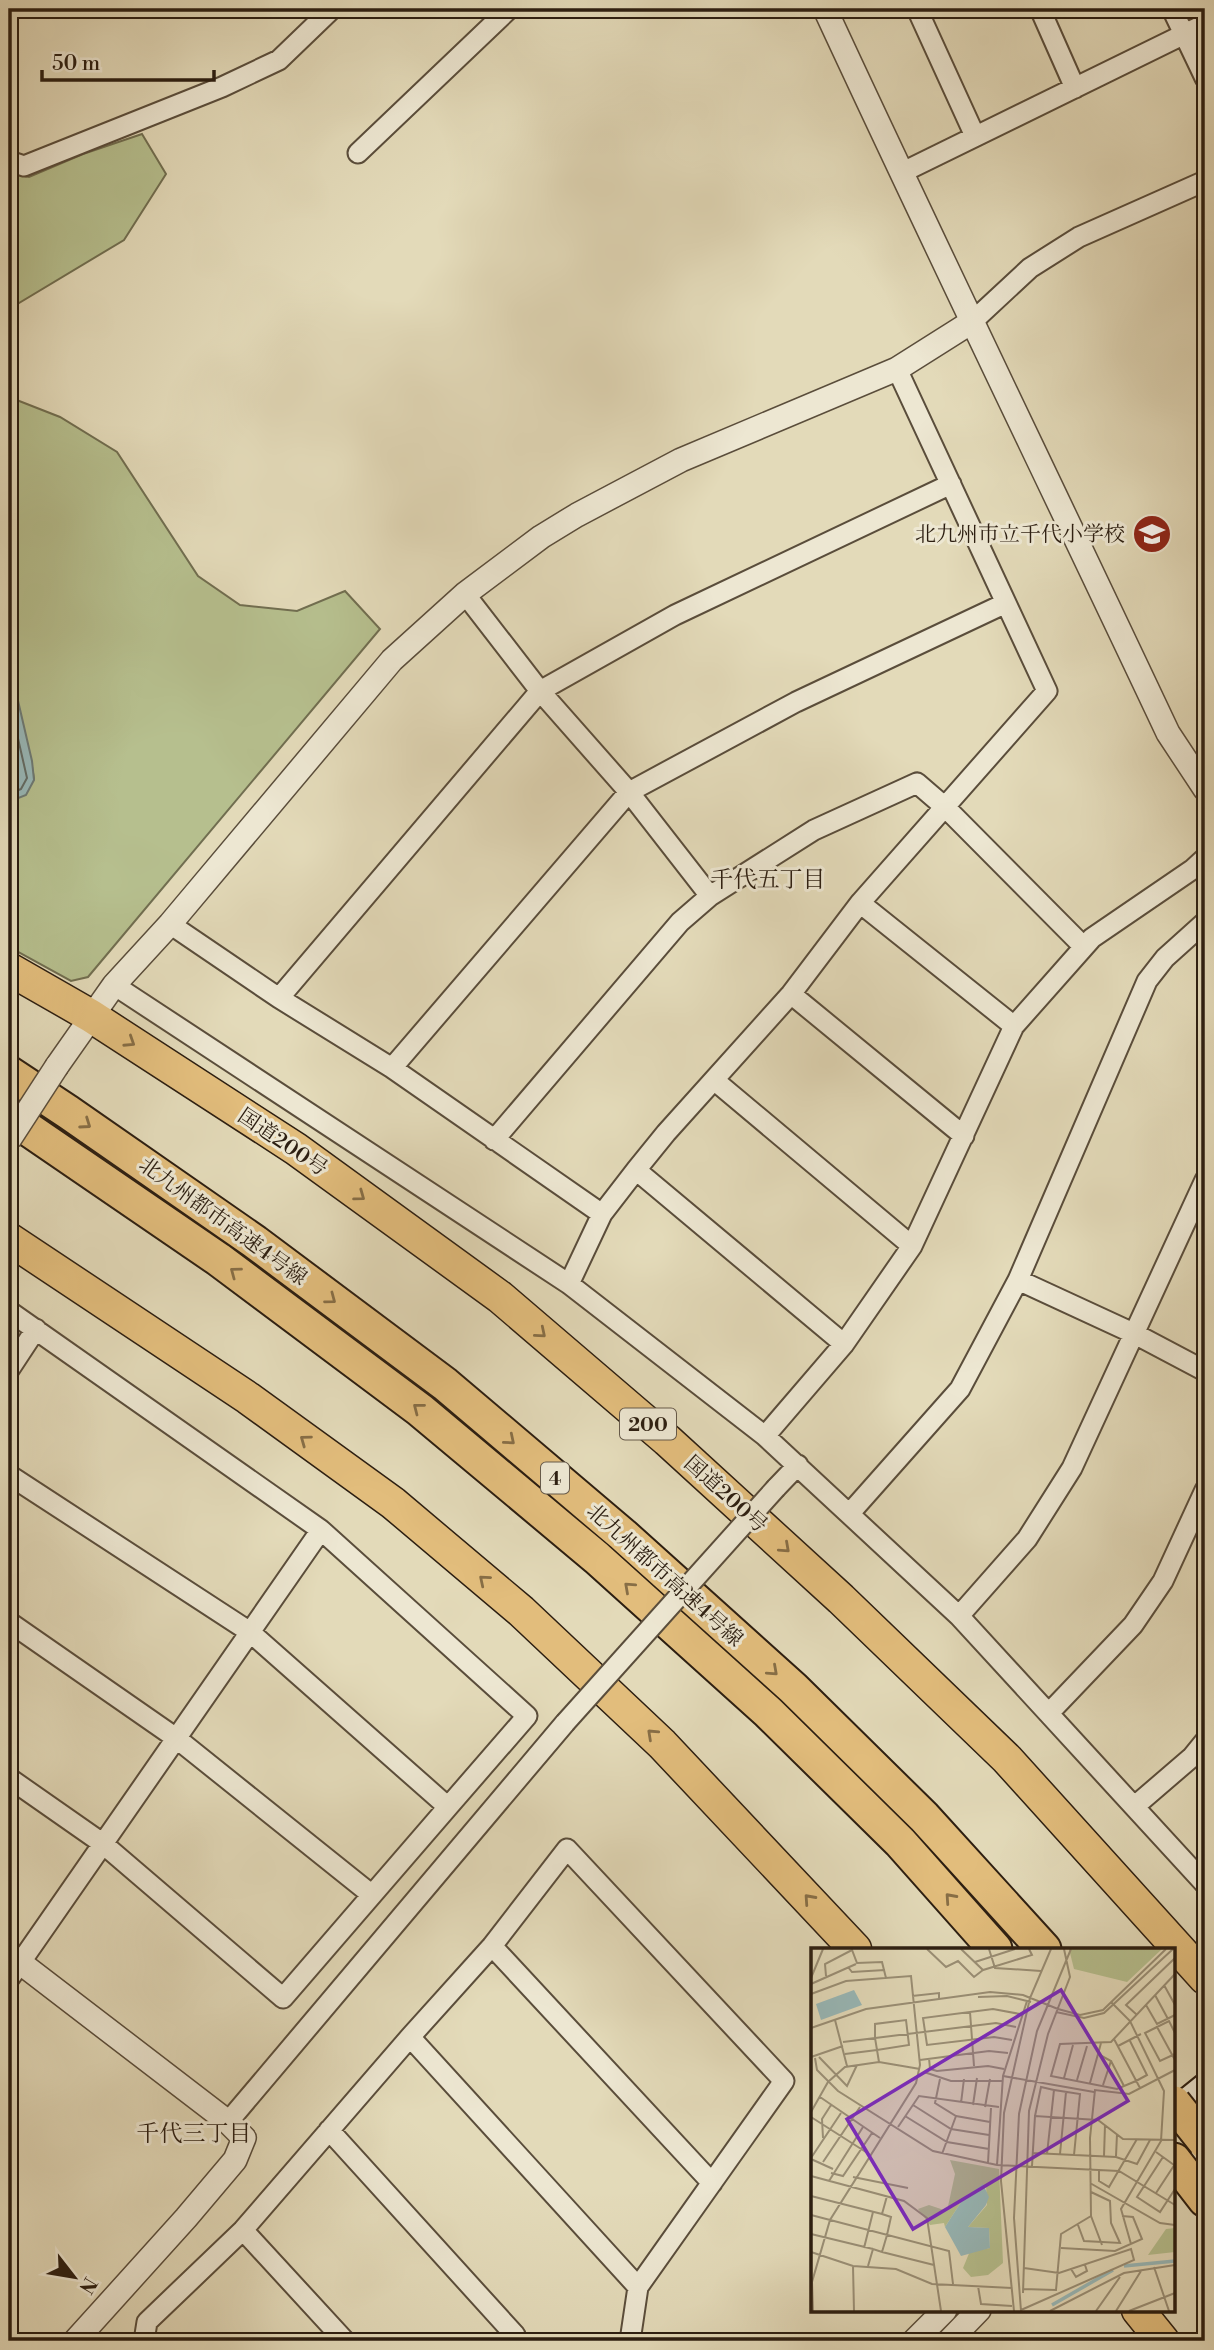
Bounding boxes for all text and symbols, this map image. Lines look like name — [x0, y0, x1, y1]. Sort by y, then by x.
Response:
scale bar — [42, 38, 214, 82]
text: 50 m — [52, 51, 100, 77]
school or university icon: 北九州市立千代小学校 — [1131, 513, 1173, 555]
place label: 北九州市立千代小学校 — [915, 522, 1125, 548]
district label: 千代五丁目 — [711, 866, 826, 894]
one-way arrow — [122, 1034, 135, 1046]
street label: 国道200号 — [233, 1103, 332, 1182]
one-way arrow — [78, 1116, 91, 1128]
street label: 北九州都市高速4号線 — [133, 1152, 312, 1292]
one-way arrow — [352, 1187, 365, 1200]
one-way arrow — [231, 1268, 243, 1280]
one-way arrow — [323, 1291, 336, 1304]
one-way arrow — [533, 1325, 546, 1337]
one-way arrow — [413, 1404, 425, 1417]
road number: 200 — [620, 1408, 676, 1440]
one-way arrow — [502, 1431, 515, 1444]
one-way arrow — [300, 1436, 313, 1448]
street label: 国道200号 — [678, 1451, 772, 1539]
road number: 4 — [541, 1462, 569, 1494]
street label: 北九州都市高速4号線 — [581, 1499, 748, 1653]
one-way arrow — [777, 1540, 790, 1552]
one-way arrow — [480, 1576, 493, 1588]
one-way arrow — [624, 1582, 637, 1595]
one-way arrow — [765, 1662, 778, 1675]
one-way arrow — [647, 1730, 660, 1743]
one-way arrow — [804, 1894, 817, 1907]
one-way arrow — [946, 1894, 958, 1907]
inset map — [811, 1948, 1176, 2312]
district label: 千代三丁目 — [137, 2120, 252, 2148]
north arrow — [38, 2242, 108, 2312]
text: N — [74, 2273, 102, 2298]

